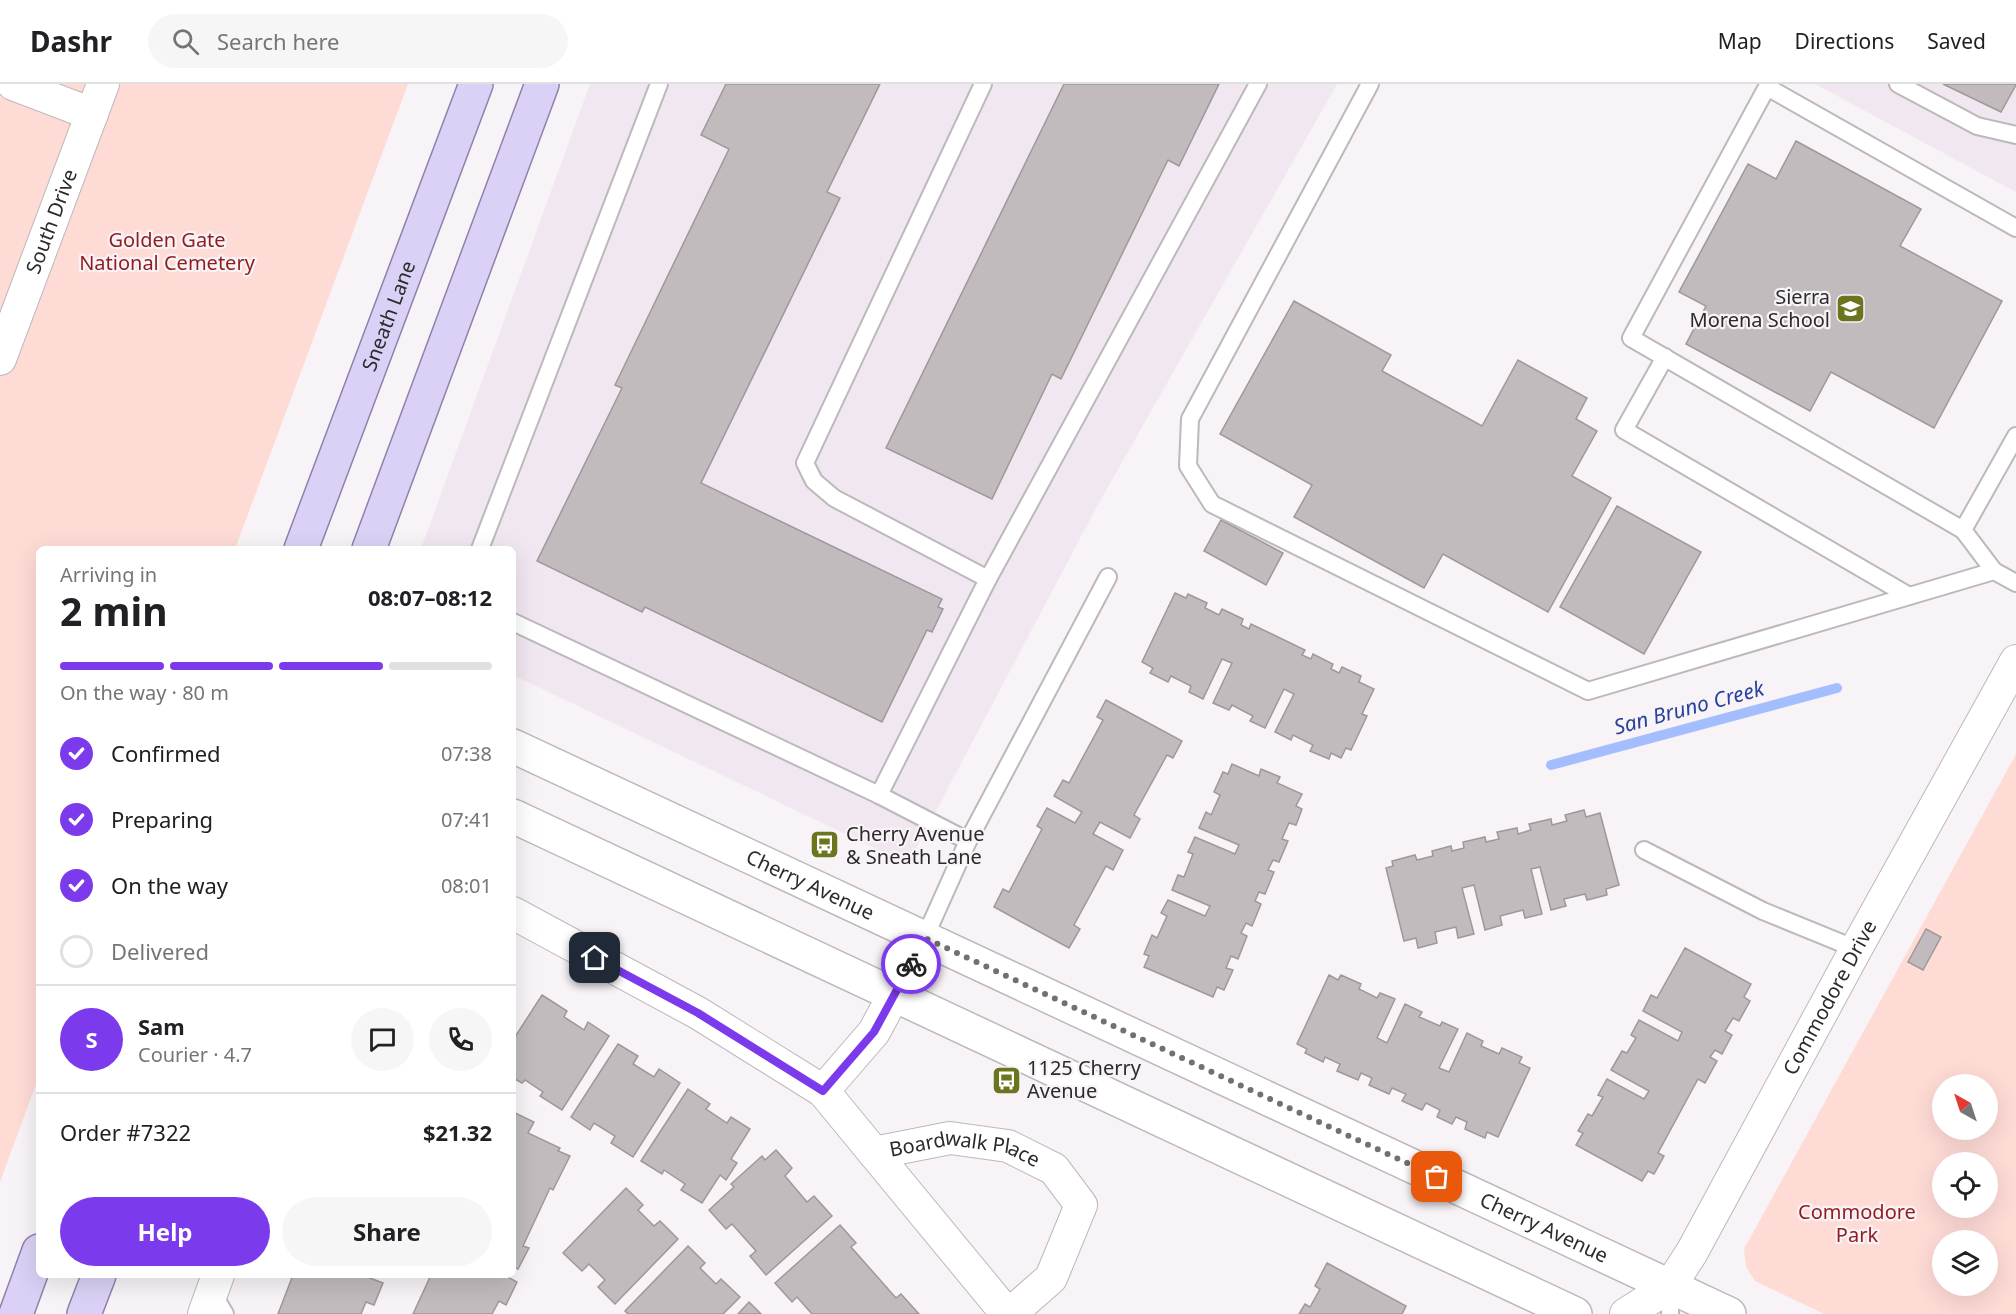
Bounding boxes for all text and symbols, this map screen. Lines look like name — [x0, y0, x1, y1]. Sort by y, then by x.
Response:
search box — [148, 14, 568, 68]
text: Dashr — [30, 22, 112, 60]
icon: search — [169, 25, 202, 58]
text: Search here — [217, 26, 339, 56]
text: Map — [1718, 27, 1762, 55]
text: Directions — [1795, 27, 1894, 55]
text: Saved — [1927, 27, 1986, 55]
street label: South Drive — [19, 165, 83, 277]
park label: Golden Gate National Cemetery — [79, 226, 256, 276]
street label: Sneath Lane — [355, 257, 421, 375]
place label: Sierra Morena School — [1690, 283, 1830, 333]
school or university icon: Sierra Morena School — [1835, 292, 1867, 324]
text: Arriving in — [60, 561, 157, 588]
text: 08:07–08:12 — [368, 582, 492, 612]
text: 2 min — [60, 584, 167, 637]
water label: San Bruno Creek — [1611, 673, 1768, 741]
text: On the way · 80 m — [60, 679, 229, 706]
icon: check — [60, 737, 93, 770]
text: Confirmed — [111, 738, 221, 768]
text: 07:38 — [441, 740, 492, 767]
icon: check — [60, 803, 93, 836]
text: Preparing — [111, 804, 213, 834]
text: 07:41 — [441, 806, 492, 833]
place label: Cherry Avenue & Sneath Lane — [846, 820, 984, 870]
bus stop icon: Cherry Avenue & Sneath Lane — [809, 829, 841, 861]
street label: Cherry Avenue — [742, 843, 879, 926]
icon: check — [60, 869, 93, 902]
text: On the way — [111, 870, 228, 900]
text: 08:01 — [441, 872, 492, 899]
street label: Commodore Drive — [1776, 915, 1882, 1080]
pin — [569, 932, 620, 983]
courier — [881, 934, 941, 994]
text: Delivered — [111, 936, 209, 966]
icon: home — [578, 941, 611, 974]
icon: bike — [895, 948, 928, 981]
button: chat — [351, 1008, 414, 1071]
button: phone — [429, 1008, 492, 1071]
text: Sam — [138, 1011, 185, 1041]
text: S — [85, 1024, 98, 1054]
text: Courier · 4.7 — [138, 1041, 252, 1068]
place label: 1125 Cherry Avenue — [1027, 1054, 1142, 1104]
bus stop icon: 1125 Cherry Avenue — [990, 1064, 1022, 1096]
north arrow — [1932, 1074, 1998, 1140]
map controls — [1932, 1074, 1998, 1296]
text: Order #7322 — [60, 1117, 191, 1147]
text: $21.32 — [423, 1117, 492, 1147]
street label: Boardwalk Place — [887, 1123, 1045, 1173]
pin — [1411, 1151, 1462, 1202]
button: locate — [1932, 1152, 1998, 1218]
icon: bag — [1420, 1160, 1453, 1193]
street label: Cherry Avenue — [1476, 1186, 1613, 1269]
button: Help — [60, 1197, 270, 1266]
button: Share — [282, 1197, 492, 1266]
park label: Commodore Park — [1798, 1198, 1916, 1248]
button: layers — [1932, 1230, 1998, 1296]

